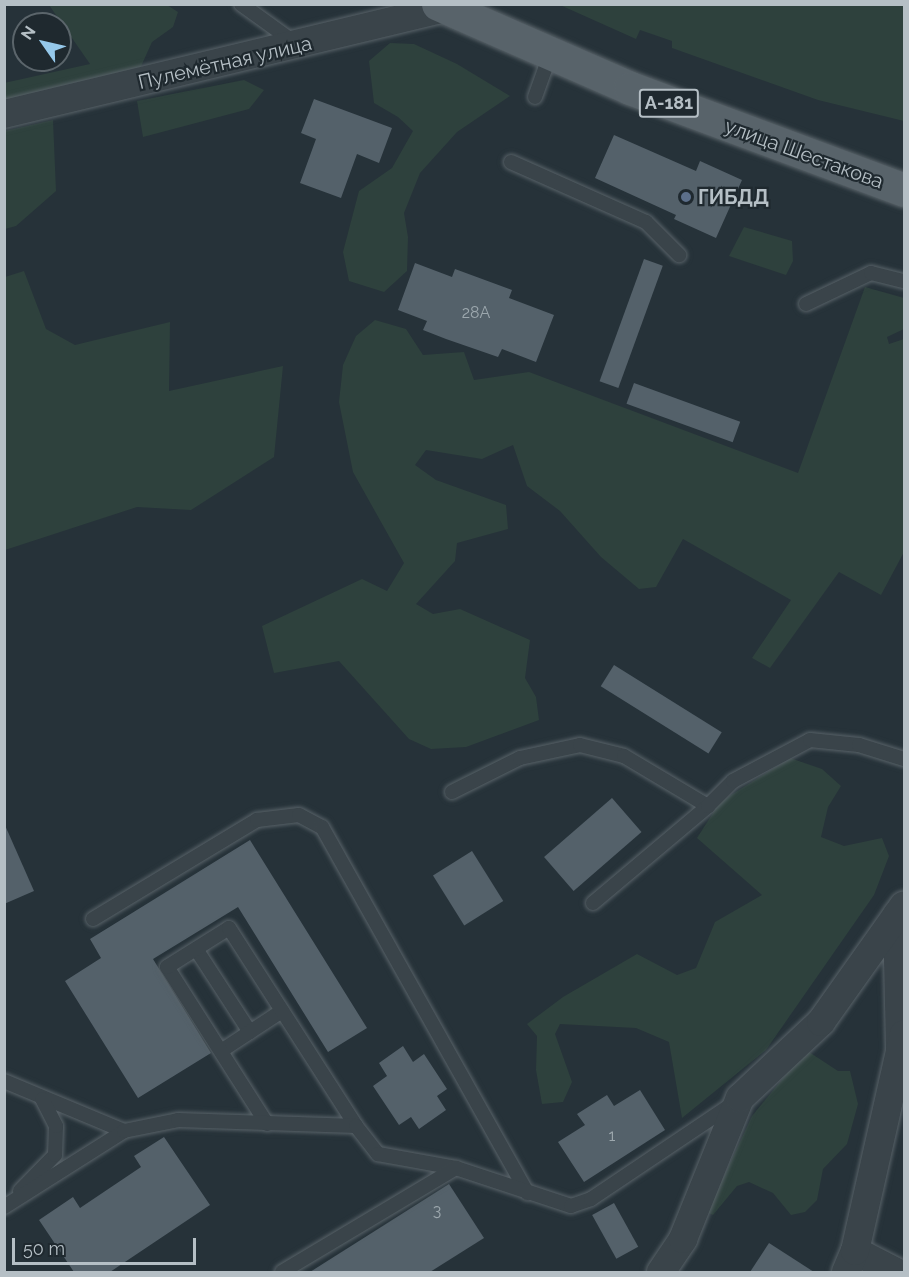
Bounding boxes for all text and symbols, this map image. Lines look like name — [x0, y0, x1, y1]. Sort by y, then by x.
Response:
north arrow — [12, 12, 72, 72]
text: N — [17, 22, 40, 43]
street label: Пулемётная улица — [136, 31, 314, 95]
road number: А-181 — [638, 88, 700, 118]
street label: улица Шестакова — [721, 114, 887, 194]
place label: ГИБДД — [698, 185, 769, 209]
marker: ГИБДД — [679, 190, 693, 204]
house number: 28А — [462, 303, 490, 323]
house number: 1 — [609, 1126, 615, 1146]
house number: 3 — [433, 1201, 441, 1221]
scale bar — [15, 1226, 200, 1264]
text: 50 m — [23, 1238, 65, 1259]

